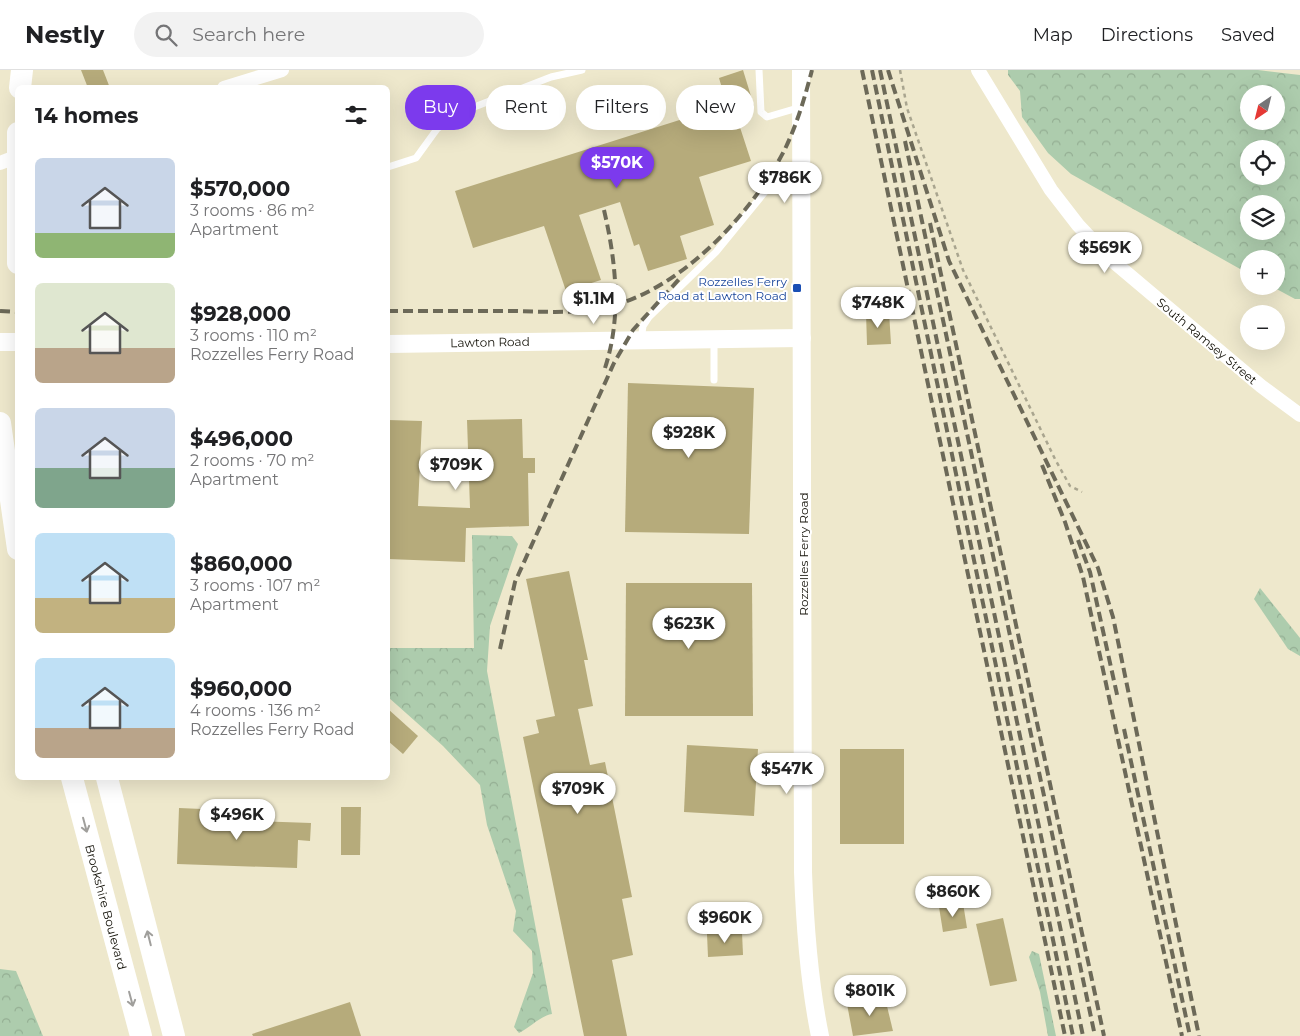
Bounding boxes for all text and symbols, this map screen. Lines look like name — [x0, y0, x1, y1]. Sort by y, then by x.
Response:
search box — [134, 12, 484, 57]
text: Nestly — [25, 20, 104, 49]
icon: search — [152, 21, 180, 49]
text: Search here — [192, 23, 305, 46]
text: Map — [1033, 24, 1073, 46]
text: Directions — [1101, 24, 1193, 46]
text: Saved — [1221, 24, 1275, 46]
chip: Buy — [405, 85, 476, 130]
chip: Rent — [486, 85, 566, 130]
chip: Filters — [576, 85, 666, 130]
chip: New — [676, 85, 754, 130]
north arrow — [1240, 85, 1285, 130]
map controls — [1240, 85, 1285, 350]
icon: filters — [342, 101, 370, 129]
text: 14 homes — [35, 103, 139, 128]
button: locate — [1240, 140, 1285, 185]
pin: $570K — [582, 146, 652, 189]
text: $570K — [591, 153, 643, 172]
pin: $786K — [750, 162, 820, 204]
text: $786K — [759, 168, 811, 187]
text: $570,000 — [190, 176, 290, 201]
icon: home — [75, 178, 135, 238]
button: layers — [1240, 195, 1285, 240]
text: 3 rooms · 86 m² — [190, 201, 315, 220]
text: Apartment — [190, 220, 279, 239]
pin: $569K — [1070, 232, 1140, 274]
text: $569K — [1079, 238, 1131, 257]
button: + — [1240, 250, 1285, 295]
place label: Rozzelles Ferry Road at Lawton Road — [658, 274, 787, 303]
pin: $1.1M — [559, 282, 629, 325]
marker: Rozzelles Ferry Road at Lawton Road — [791, 282, 803, 294]
pin: $748K — [843, 286, 913, 329]
text: $1.1M — [573, 289, 615, 308]
text: $748K — [852, 293, 904, 312]
street label: South Ramsey Street — [1154, 295, 1260, 387]
text: $928,000 — [190, 301, 291, 326]
icon: home — [75, 303, 135, 363]
button: − — [1240, 305, 1285, 350]
text: 3 rooms · 110 m² — [190, 326, 317, 345]
street label: Lawton Road — [450, 334, 530, 350]
text: Rozzelles Ferry Road — [190, 345, 354, 364]
pin: $928K — [654, 416, 724, 459]
text: $928K — [663, 423, 715, 442]
text: $496,000 — [190, 426, 293, 451]
icon: home — [75, 428, 135, 488]
pin: $709K — [421, 448, 491, 491]
text: 2 rooms · 70 m² — [190, 451, 315, 470]
text: $709K — [430, 455, 482, 474]
text: Apartment — [190, 470, 279, 489]
street label: Rozzelles Ferry Road — [796, 492, 811, 616]
text: $860,000 — [190, 551, 293, 576]
icon: home — [75, 553, 135, 613]
text: 3 rooms · 107 m² — [190, 576, 320, 595]
text: Apartment — [190, 595, 279, 614]
pin: $623K — [654, 608, 724, 650]
text: $623K — [663, 614, 715, 633]
text: $960,000 — [190, 676, 292, 701]
icon: home — [75, 678, 135, 738]
text: 4 rooms · 136 m² — [190, 701, 321, 720]
text: Rozzelles Ferry Road — [190, 720, 354, 739]
pin: $547K — [752, 752, 822, 795]
text: $547K — [761, 759, 813, 778]
pin: $709K — [543, 772, 613, 815]
text: $709K — [552, 779, 604, 798]
pin: $496K — [202, 798, 272, 841]
text: $496K — [210, 805, 264, 824]
one-way arrow — [80, 816, 90, 832]
street label: Brookshire Boulevard — [82, 843, 130, 971]
pin: $860K — [918, 876, 988, 918]
text: $860K — [926, 882, 980, 901]
pin: $960K — [690, 902, 760, 944]
text: $960K — [698, 908, 752, 927]
one-way arrow — [144, 930, 153, 946]
pin: $801K — [835, 974, 905, 1017]
text: $801K — [845, 981, 895, 1000]
one-way arrow — [127, 990, 136, 1006]

